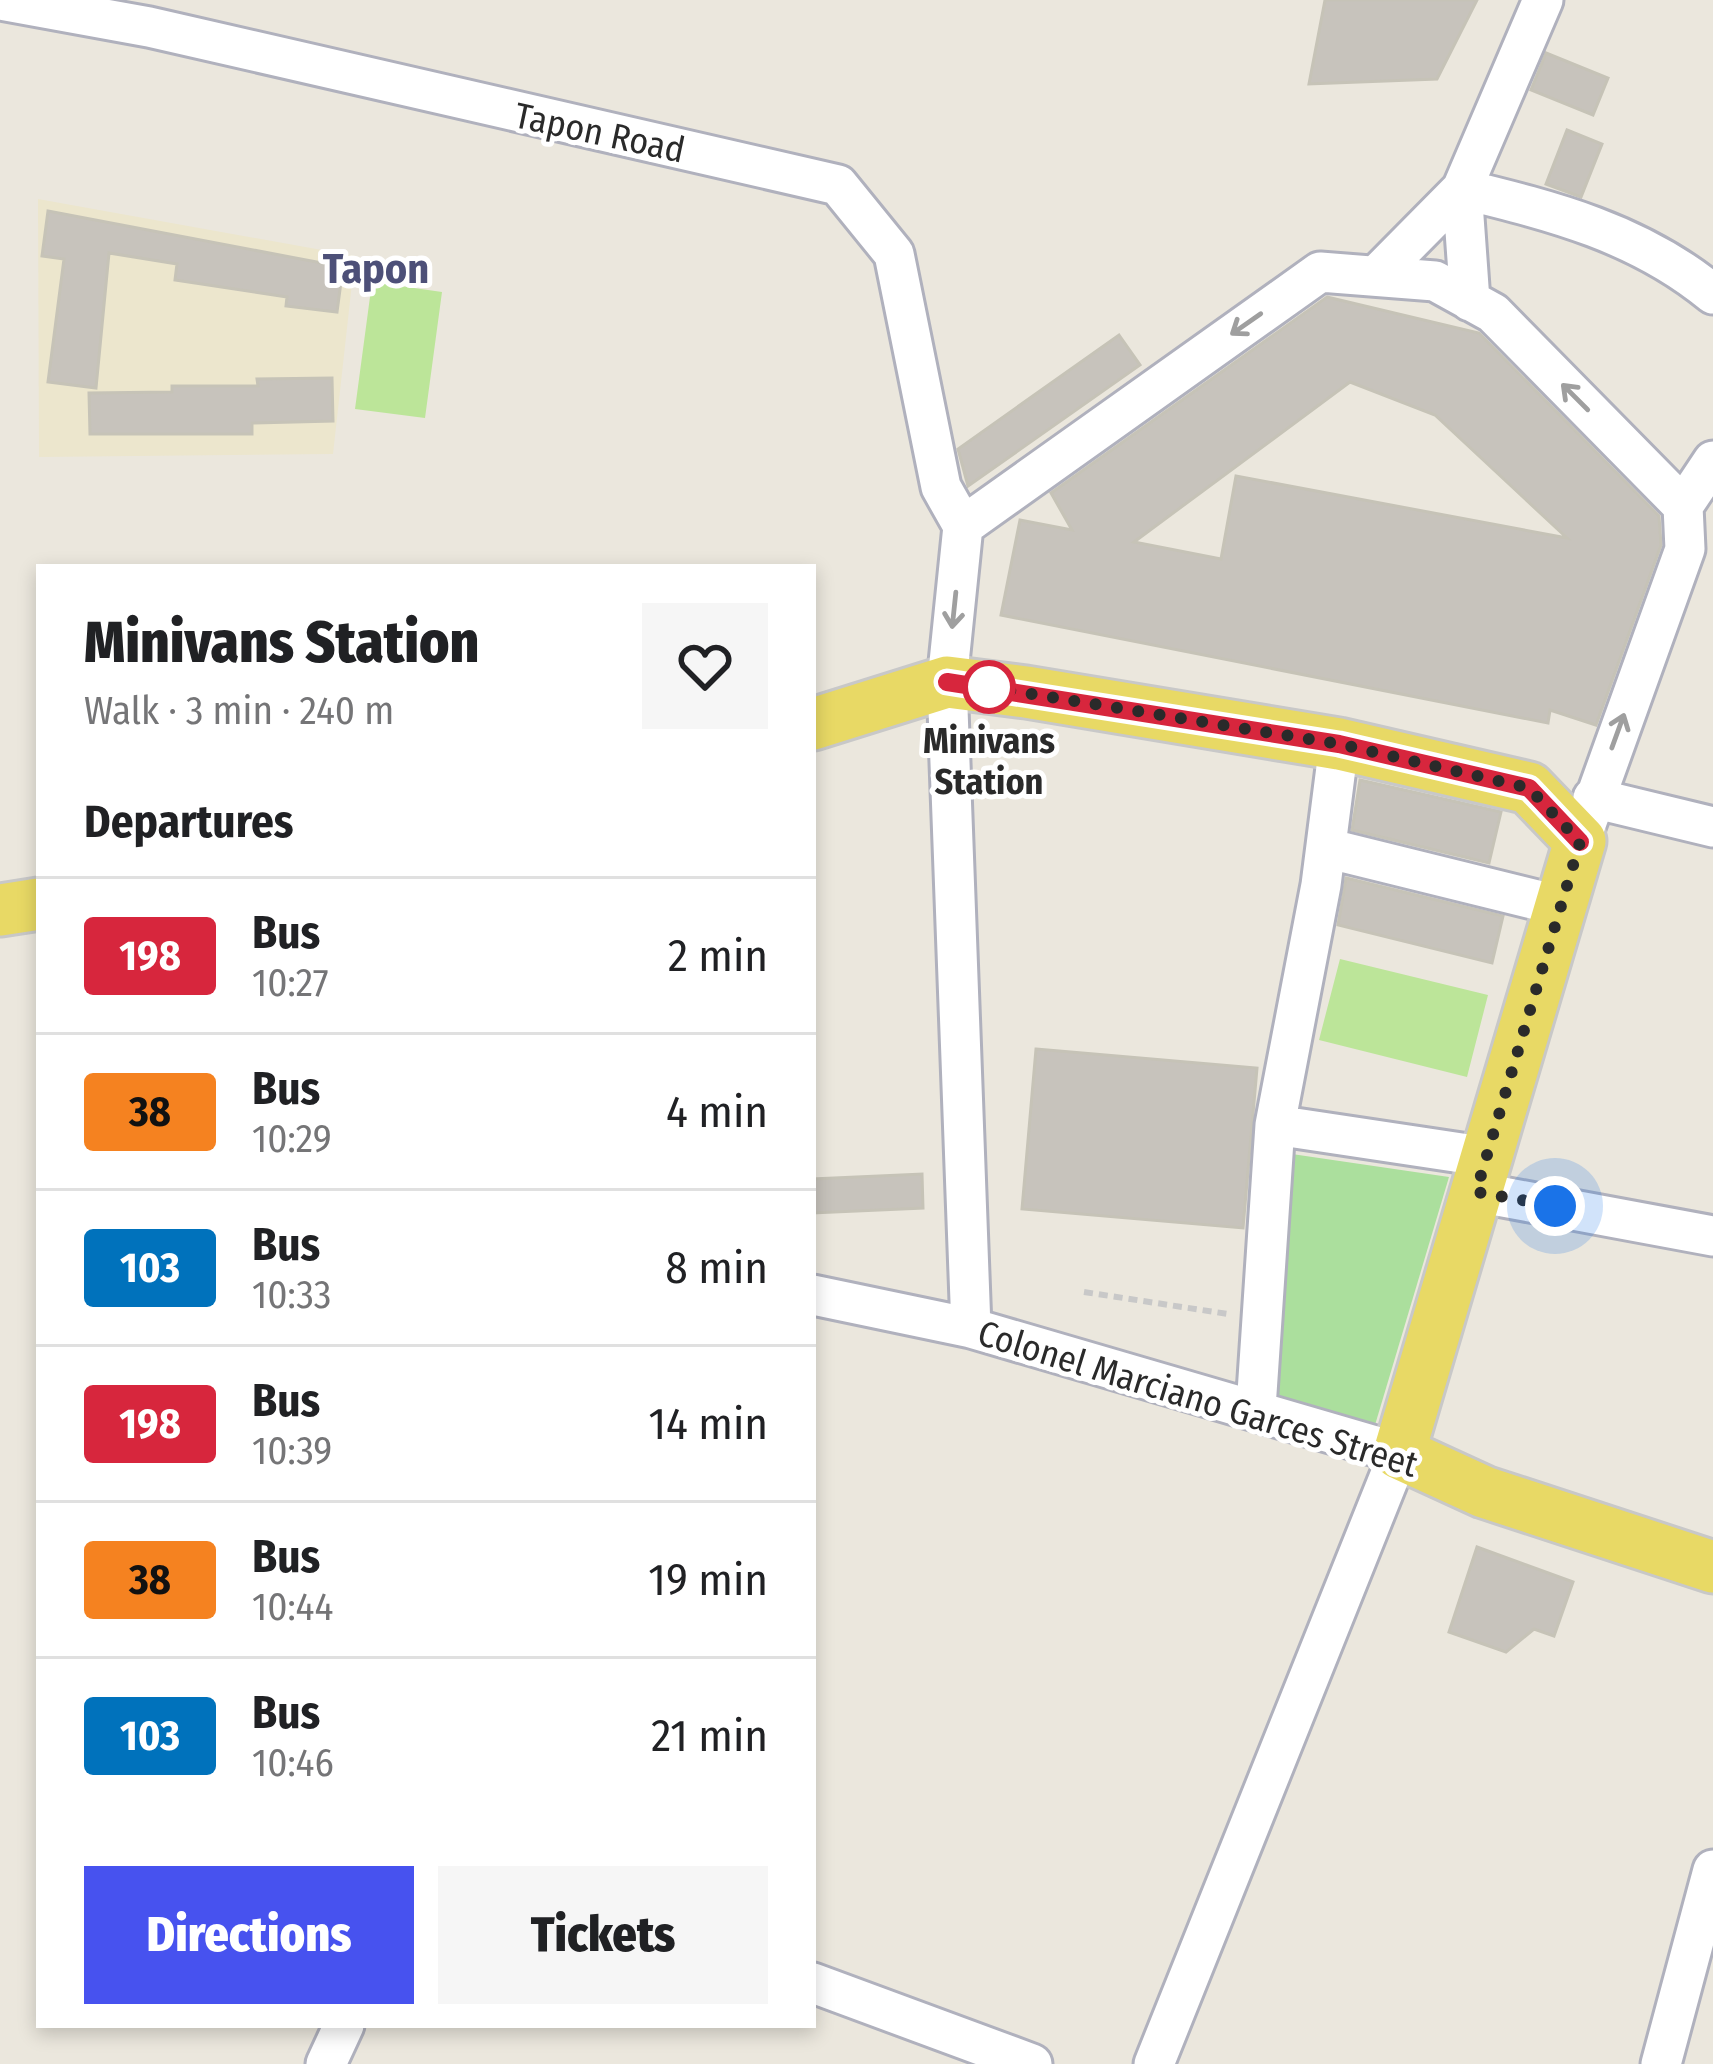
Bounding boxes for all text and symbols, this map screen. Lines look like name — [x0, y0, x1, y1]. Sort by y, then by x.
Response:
street label: Tapon Road — [511, 94, 689, 172]
district label: Tapon — [323, 244, 429, 294]
one-way arrow — [1230, 311, 1263, 337]
one-way arrow — [1562, 383, 1590, 412]
one-way arrow — [942, 590, 965, 629]
button: heart — [642, 603, 768, 729]
text: Minivans Station — [84, 609, 479, 677]
marker: Minivans Station — [964, 662, 1014, 712]
text: Walk · 3 min · 240 m — [84, 688, 394, 734]
one-way arrow — [1609, 713, 1630, 750]
place label: Minivans Station — [923, 719, 1055, 804]
text: Departures — [84, 795, 293, 849]
text: Bus — [252, 906, 320, 960]
text: 2 min — [668, 929, 768, 983]
text: 198 — [119, 931, 181, 981]
text: 10:27 — [252, 960, 329, 1006]
text: Bus — [252, 1062, 320, 1116]
text: 4 min — [666, 1085, 768, 1139]
text: 38 — [129, 1087, 171, 1137]
text: 10:29 — [252, 1116, 332, 1162]
your location — [1525, 1176, 1585, 1236]
text: Bus — [252, 1218, 320, 1272]
text: 8 min — [665, 1241, 768, 1295]
text: 103 — [120, 1243, 180, 1293]
text: 10:33 — [252, 1272, 331, 1318]
street label: Colonel Marciano Garces Street — [973, 1311, 1423, 1487]
text: Bus — [252, 1374, 320, 1428]
text: 14 min — [648, 1397, 768, 1451]
text: 198 — [119, 1399, 181, 1449]
text: 10:39 — [252, 1428, 332, 1474]
text: Bus — [252, 1530, 320, 1584]
text: 19 min — [648, 1553, 768, 1607]
text: 38 — [129, 1555, 171, 1605]
text: 10:44 — [252, 1584, 333, 1630]
text: Bus — [252, 1686, 320, 1740]
text: 21 min — [651, 1709, 768, 1763]
text: 103 — [120, 1711, 180, 1761]
text: 10:46 — [252, 1740, 334, 1786]
button: Directions — [84, 1866, 414, 2004]
button: Tickets — [438, 1866, 768, 2004]

